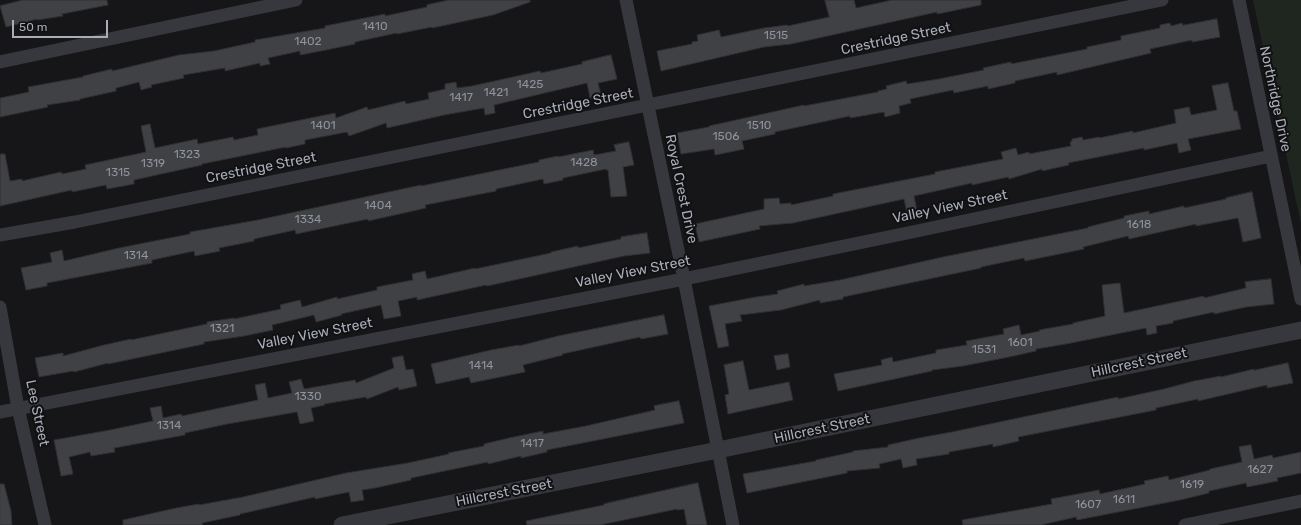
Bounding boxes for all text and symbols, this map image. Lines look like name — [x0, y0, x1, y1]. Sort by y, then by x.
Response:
scale bar — [14, 12, 110, 38]
street label: Crestridge Street — [839, 19, 953, 59]
text: 50 m — [19, 20, 47, 34]
house number: 1410 — [362, 20, 388, 34]
house number: 1515 — [764, 29, 788, 43]
house number: 1402 — [294, 35, 322, 49]
street label: Northridge Drive — [1256, 45, 1294, 153]
house number: 1425 — [517, 78, 543, 92]
street label: Crestridge Street — [521, 85, 635, 123]
house number: 1421 — [484, 86, 508, 100]
house number: 1417 — [449, 91, 473, 105]
house number: 1401 — [310, 119, 336, 133]
house number: 1510 — [747, 119, 771, 133]
house number: 1506 — [712, 130, 740, 144]
street label: Royal Crest Drive — [661, 133, 701, 245]
house number: 1323 — [174, 148, 200, 162]
street label: Crestridge Street — [204, 149, 318, 187]
house number: 1428 — [570, 156, 598, 170]
house number: 1319 — [141, 157, 165, 171]
house number: 1315 — [106, 166, 130, 180]
street label: Valley View Street — [891, 187, 1009, 227]
house number: 1404 — [364, 199, 392, 213]
house number: 1334 — [294, 213, 322, 227]
house number: 1618 — [1127, 218, 1151, 232]
house number: 1314 — [124, 249, 148, 263]
street label: Valley View Street — [574, 253, 692, 291]
street label: Valley View Street — [256, 315, 374, 353]
house number: 1321 — [210, 322, 234, 336]
house number: 1601 — [1007, 336, 1033, 350]
house number: 1531 — [972, 343, 996, 357]
street label: Hillcrest Street — [1090, 345, 1188, 381]
house number: 1414 — [469, 359, 493, 373]
street label: Lee Street — [22, 378, 52, 448]
house number: 1330 — [294, 390, 322, 404]
street label: Hillcrest Street — [773, 411, 871, 447]
house number: 1314 — [157, 419, 181, 433]
house number: 1417 — [520, 437, 544, 451]
house number: 1627 — [1247, 463, 1273, 477]
street label: Hillcrest Street — [455, 475, 553, 511]
house number: 1619 — [1180, 478, 1204, 492]
house number: 1611 — [1113, 493, 1135, 507]
house number: 1607 — [1075, 498, 1101, 512]

